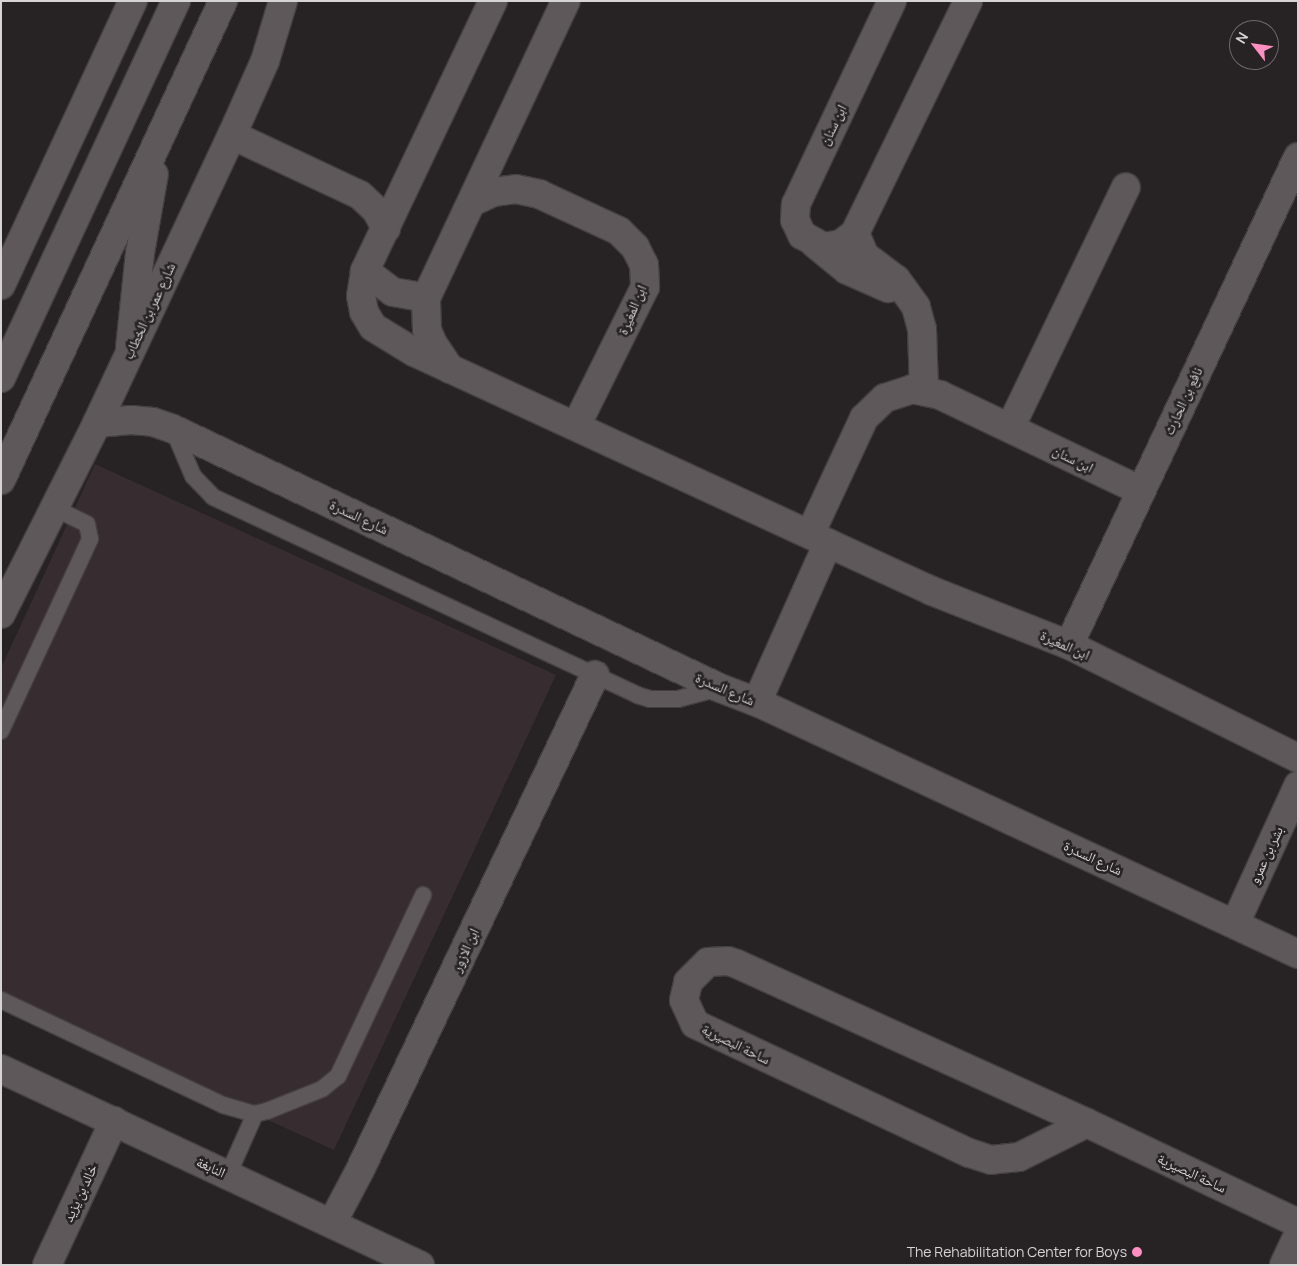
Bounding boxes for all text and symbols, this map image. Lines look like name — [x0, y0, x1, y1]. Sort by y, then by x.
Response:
north arrow — [1229, 20, 1279, 70]
text: N — [1231, 29, 1252, 47]
street label: ابن سنان — [816, 102, 850, 148]
street label: شارع عمر بن الخطاب — [119, 260, 179, 362]
street label: ابن المغيرة — [614, 283, 650, 337]
street label: نافع بن الحارث — [1160, 364, 1206, 438]
street label: ابن سنان — [1050, 442, 1096, 476]
street label: شارع السدرة — [327, 496, 391, 538]
street label: ابن المغيرة — [1038, 627, 1092, 663]
street label: شارع السدرة — [693, 669, 757, 709]
street label: بشر بن عمرو — [1245, 824, 1287, 886]
street label: شارع السدرة — [1061, 837, 1125, 879]
street label: ابن الازور — [448, 926, 482, 974]
street label: ساحة البصيرية — [699, 1020, 773, 1068]
street label: ساحة البصيرية — [1155, 1150, 1229, 1196]
street label: النابغة — [194, 1153, 228, 1181]
street label: خالد بن يزيد — [59, 1162, 101, 1224]
place label: The Rehabilitation Center for Boys — [907, 1244, 1127, 1260]
marker: The Rehabilitation Center for Boys — [1131, 1246, 1143, 1258]

